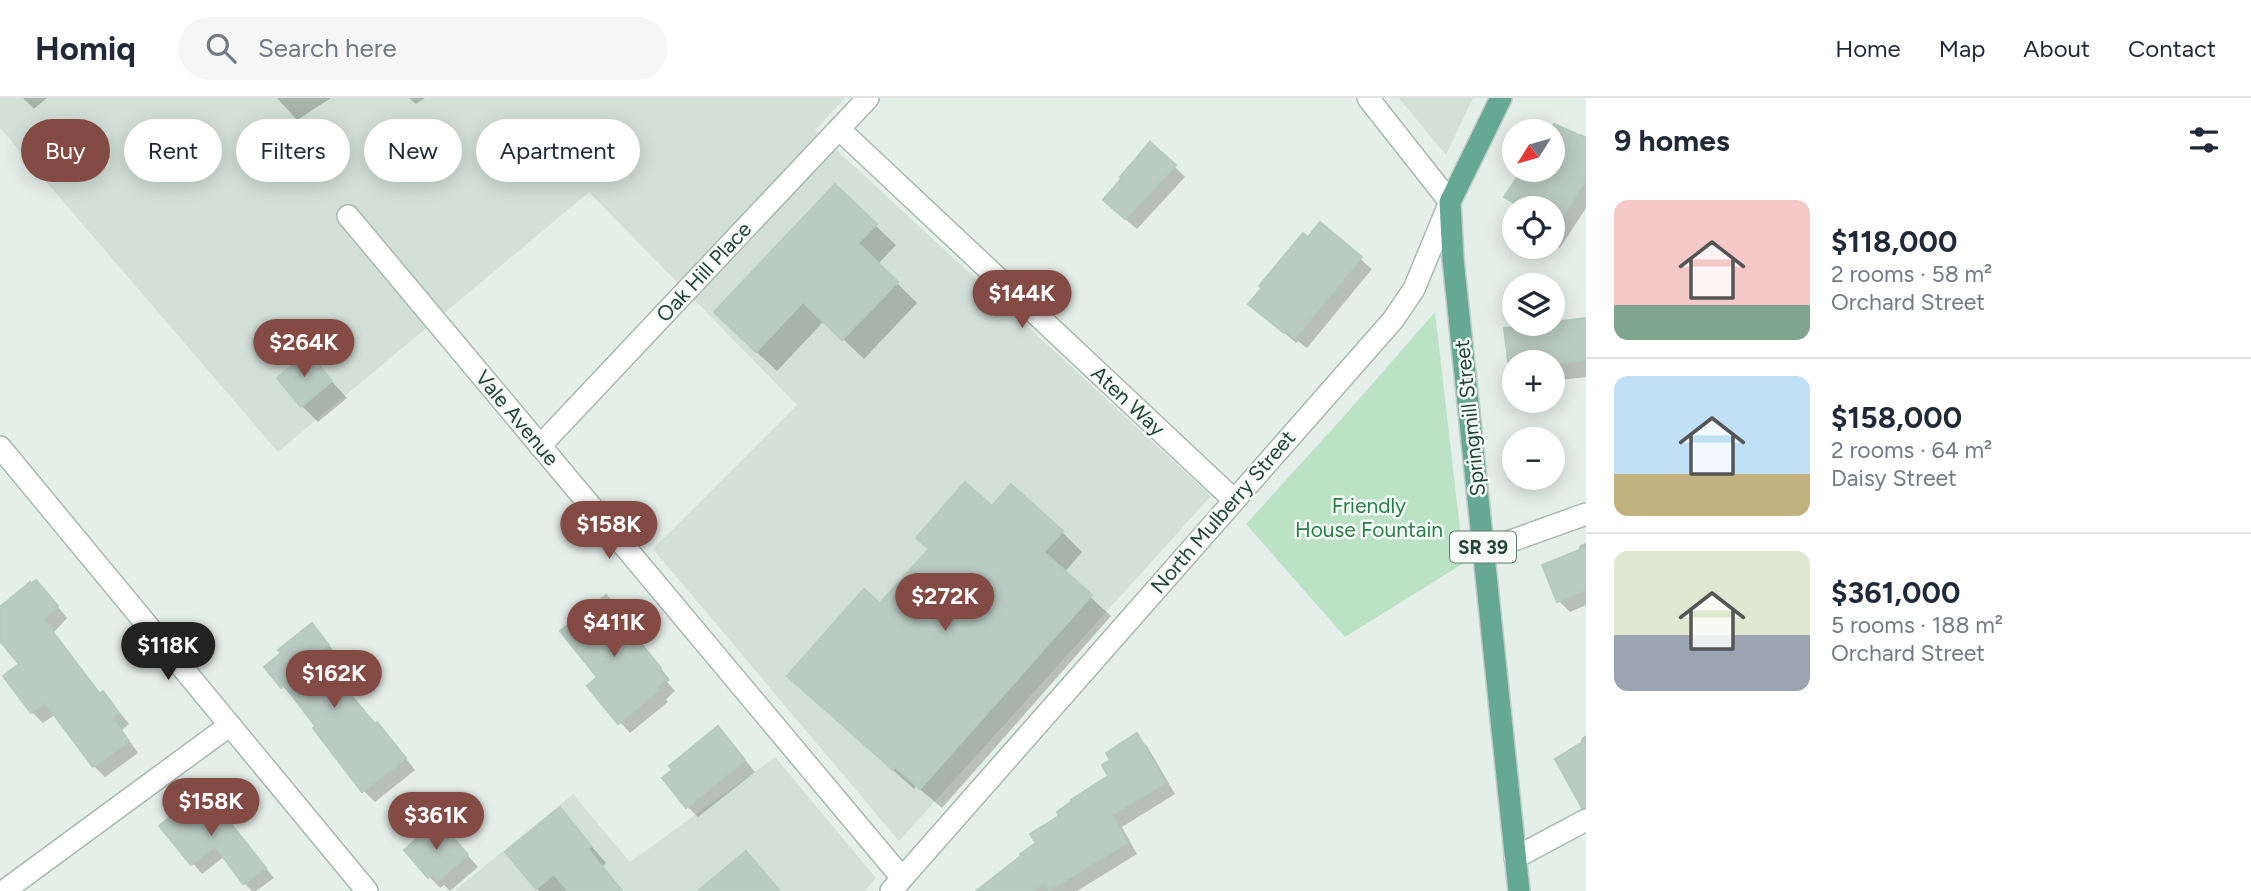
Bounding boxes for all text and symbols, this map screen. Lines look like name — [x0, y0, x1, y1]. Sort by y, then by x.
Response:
search box — [178, 17, 668, 80]
text: Homiq — [35, 29, 136, 68]
icon: search — [202, 29, 240, 67]
text: Search here — [258, 32, 397, 64]
text: Home — [1835, 34, 1901, 63]
text: Map — [1939, 34, 1985, 63]
text: About — [2023, 34, 2090, 63]
text: Contact — [2128, 34, 2216, 63]
chip: Buy — [21, 119, 110, 182]
chip: Rent — [124, 119, 222, 182]
chip: Filters — [236, 119, 350, 182]
chip: New — [364, 119, 462, 182]
chip: Apartment — [476, 119, 640, 182]
north arrow — [1502, 119, 1564, 182]
map controls — [1502, 119, 1565, 490]
icon: filters — [2185, 121, 2223, 159]
text: 9 homes — [1614, 122, 1730, 159]
button: locate — [1502, 196, 1565, 259]
street label: Oak Hill Place — [651, 216, 756, 327]
text: $118,000 — [1831, 223, 1957, 260]
icon: home — [1670, 228, 1754, 312]
text: 2 rooms · 58 m² — [1831, 260, 1992, 288]
pin: $144K — [973, 271, 1071, 330]
button: layers — [1502, 273, 1565, 336]
text: $144K — [989, 279, 1055, 307]
text: Orchard Street — [1831, 288, 1985, 316]
pin: $264K — [255, 320, 353, 379]
text: $264K — [269, 328, 339, 356]
street label: Springmill Street — [1449, 338, 1490, 498]
button: + — [1502, 350, 1565, 413]
street label: Aten Way — [1086, 360, 1170, 441]
street label: Vale Avenue — [470, 365, 564, 470]
text: $158,000 — [1831, 399, 1962, 436]
icon: home — [1670, 404, 1754, 488]
street label: North Mulberry Street — [1145, 425, 1300, 598]
button: − — [1502, 427, 1565, 490]
text: 2 rooms · 64 m² — [1831, 436, 1992, 464]
text: Daisy Street — [1831, 464, 1957, 492]
park label: Friendly House Fountain — [1295, 493, 1443, 542]
pin: $158K — [560, 502, 658, 561]
text: $158K — [576, 510, 642, 538]
road number: SR 39 — [1450, 531, 1516, 562]
pin: $272K — [896, 574, 994, 633]
text: $361,000 — [1831, 574, 1960, 611]
icon: home — [1670, 579, 1754, 663]
text: $272K — [911, 582, 979, 610]
pin: $411K — [565, 600, 663, 659]
text: $411K — [583, 608, 645, 636]
text: 5 rooms · 188 m² — [1831, 611, 2003, 639]
pin: $118K — [119, 622, 217, 682]
text: $118K — [137, 631, 199, 659]
text: Orchard Street — [1831, 639, 1985, 667]
pin: $162K — [285, 650, 383, 710]
text: $162K — [302, 659, 366, 687]
pin: $158K — [162, 778, 260, 838]
text: $158K — [178, 787, 244, 815]
pin: $361K — [387, 792, 485, 852]
text: $361K — [404, 801, 468, 829]

